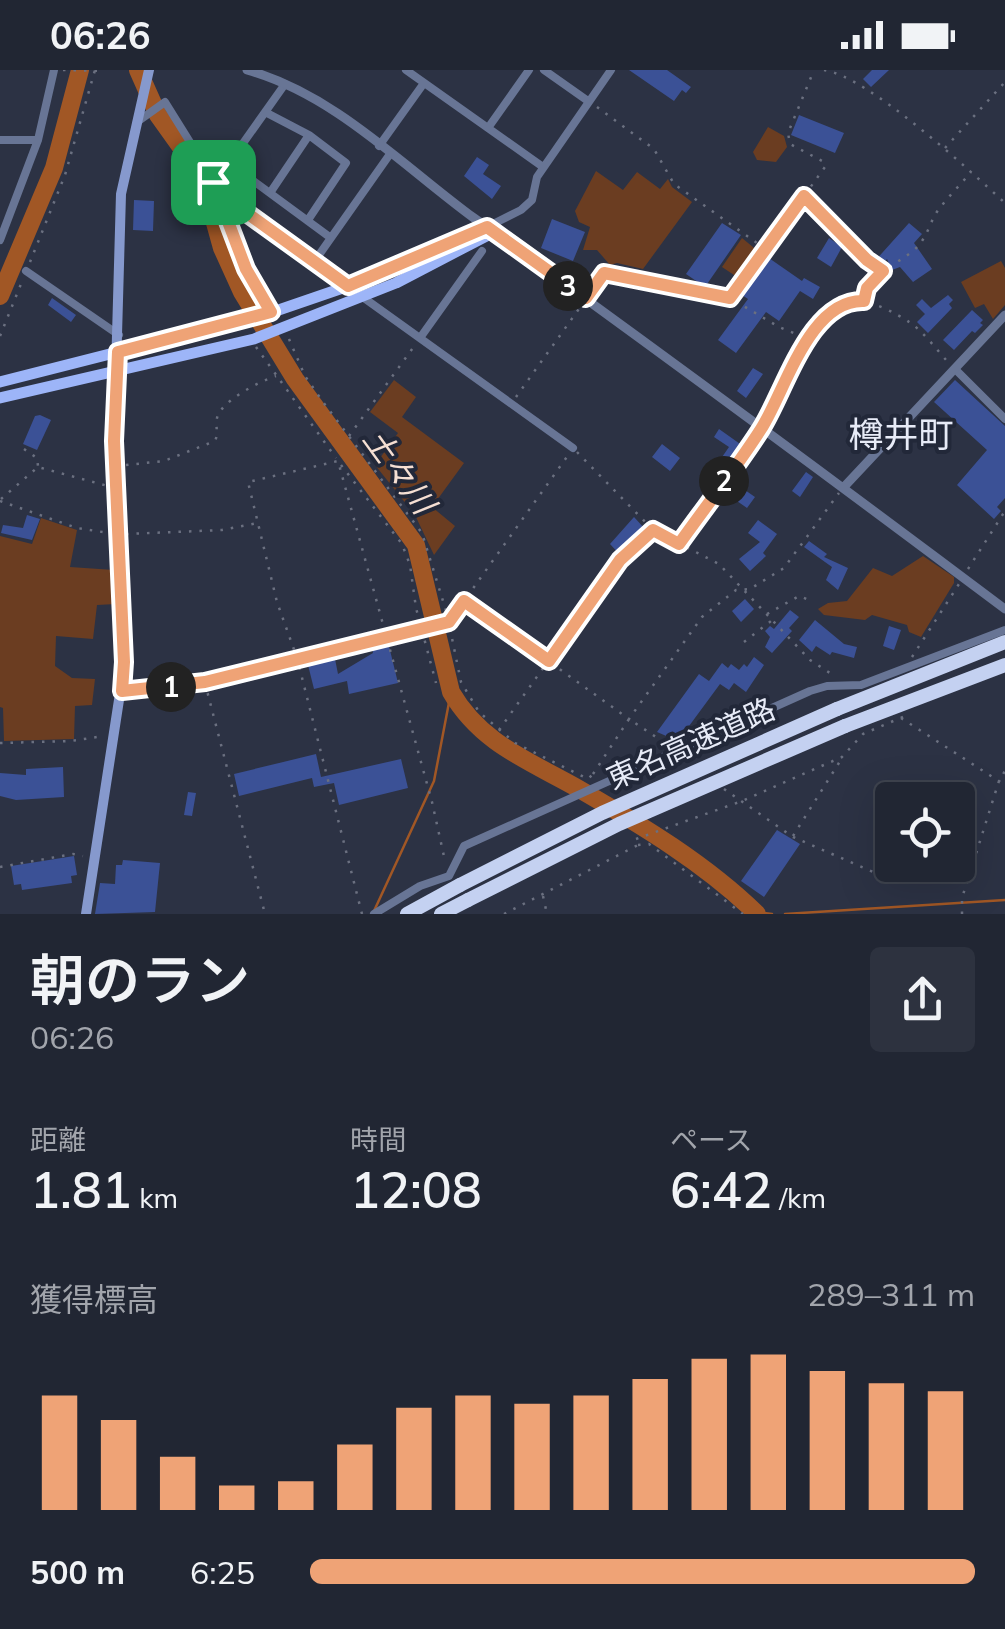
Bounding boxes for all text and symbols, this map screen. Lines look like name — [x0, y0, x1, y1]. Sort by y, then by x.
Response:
text: 06:26 — [50, 11, 151, 59]
pin — [171, 140, 256, 225]
icon: arrive — [186, 155, 241, 210]
pin: 3 — [543, 261, 593, 311]
text: 3 — [560, 268, 576, 303]
district label: 樽井町 — [848, 412, 954, 456]
water label: 土々川 — [355, 420, 446, 523]
pin: 2 — [699, 456, 749, 506]
text: 2 — [716, 463, 732, 498]
pin: 1 — [146, 662, 196, 712]
text: 1 — [163, 669, 179, 704]
street label: 東名高速道路 — [601, 689, 781, 797]
map controls — [875, 782, 975, 882]
button: locate — [875, 782, 975, 882]
text: 朝のラン — [30, 945, 250, 1014]
button: share — [870, 947, 975, 1052]
text: 06:26 — [30, 1017, 114, 1057]
text: 距離 — [30, 1122, 86, 1157]
text: 時間 — [350, 1122, 406, 1157]
text: ペース — [670, 1122, 753, 1157]
text: 1.81 — [30, 1158, 132, 1221]
text: 12:08 — [350, 1158, 482, 1221]
text: 6:42 — [670, 1158, 772, 1221]
text: km — [132, 1180, 178, 1215]
text: /km — [772, 1180, 826, 1215]
text: 289–311 m — [807, 1274, 975, 1314]
text: 獲得標高 — [30, 1279, 158, 1319]
text: 500 m — [30, 1552, 125, 1592]
text: 6:25 — [190, 1552, 255, 1592]

